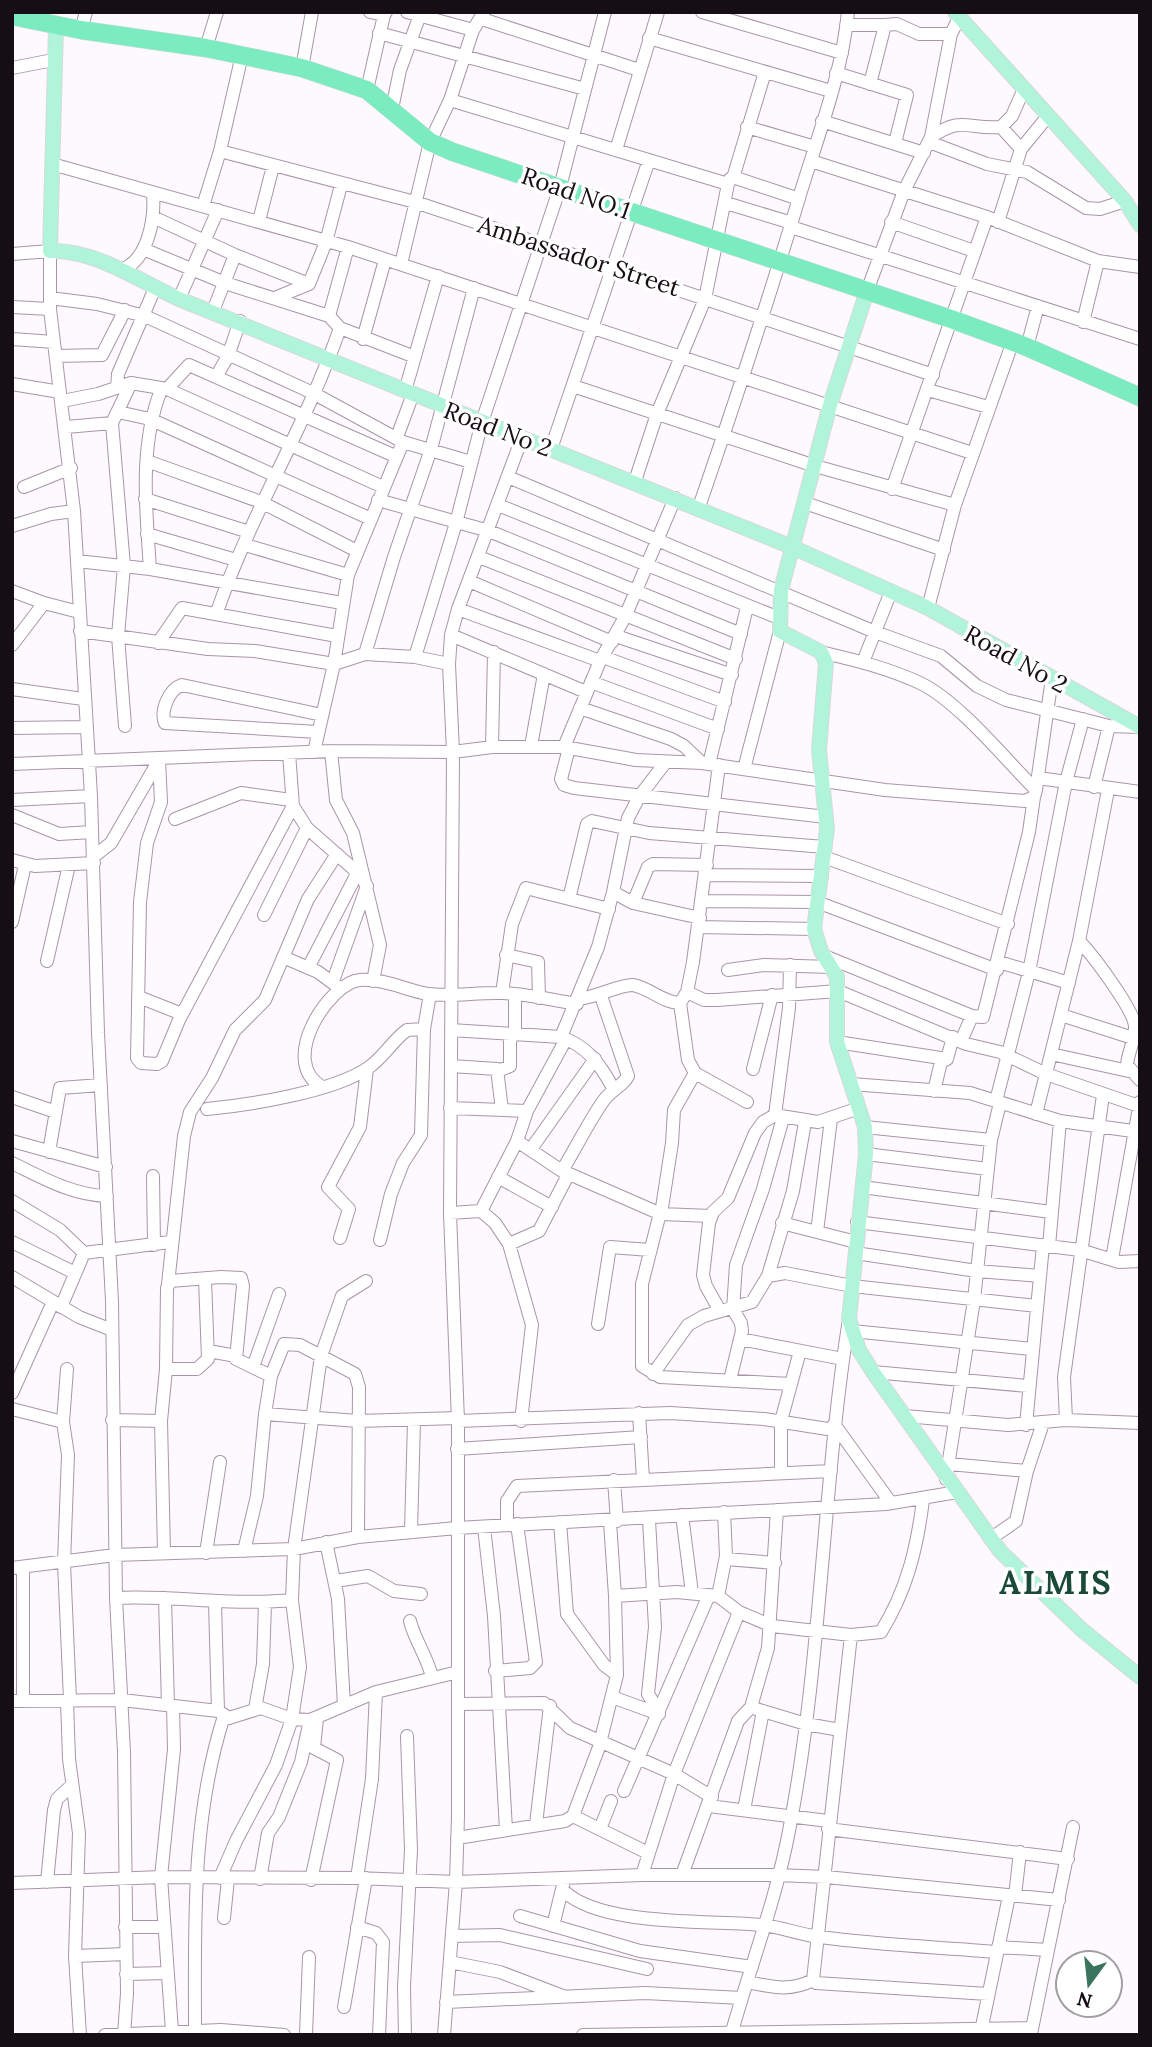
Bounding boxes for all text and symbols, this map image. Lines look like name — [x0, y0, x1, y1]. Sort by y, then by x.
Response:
street label: Road NO.1 — [517, 160, 635, 226]
street label: Ambassador Street — [473, 208, 685, 303]
street label: Road No 2 — [440, 394, 556, 464]
street label: Road No 2 — [959, 618, 1073, 700]
district label: ALMIS — [999, 1562, 1113, 1603]
north arrow — [1054, 1949, 1124, 2019]
text: N — [1074, 1987, 1095, 2014]

